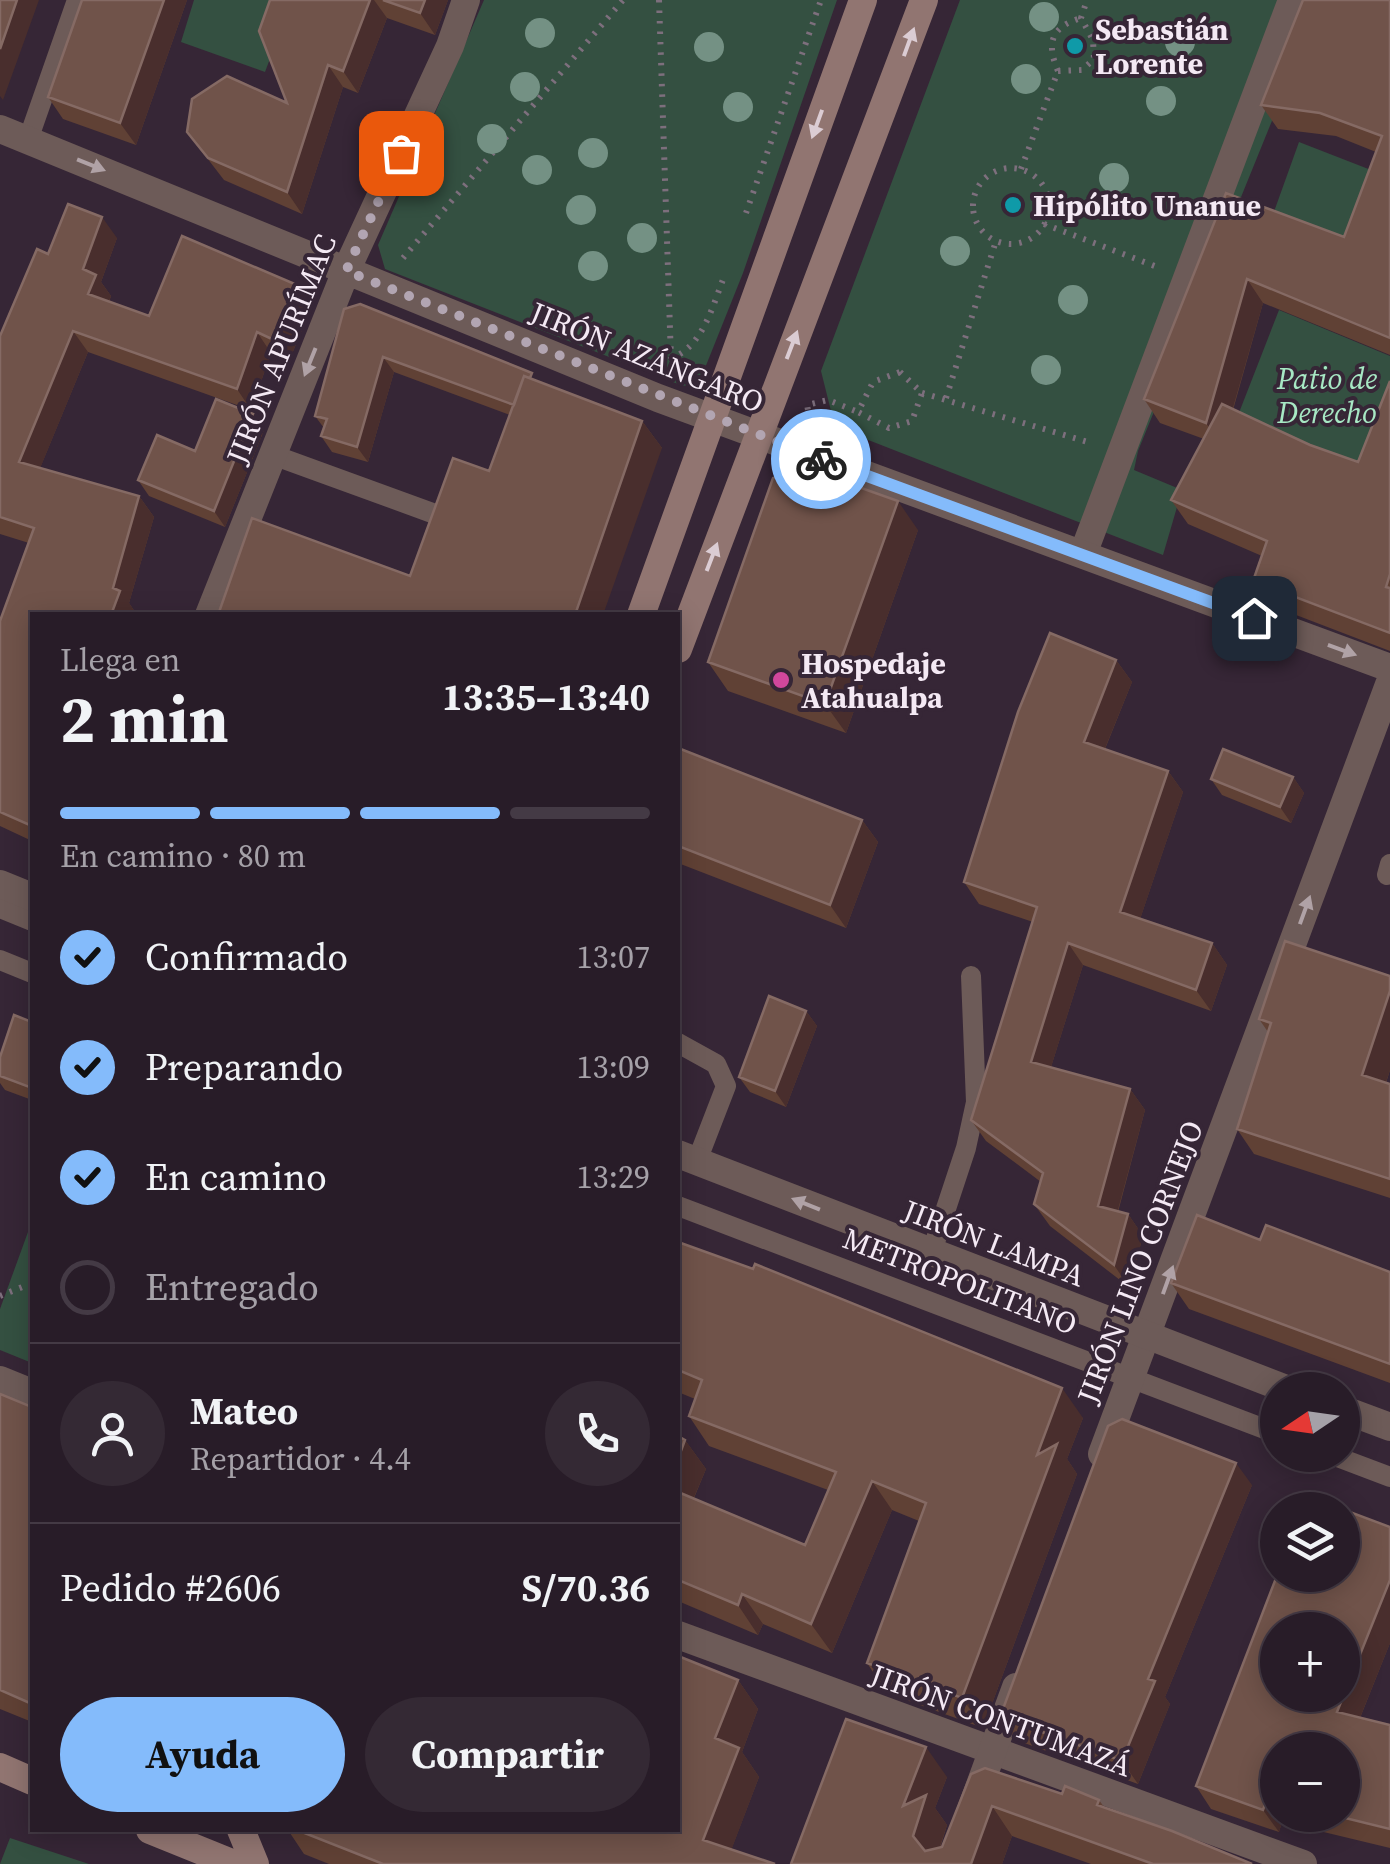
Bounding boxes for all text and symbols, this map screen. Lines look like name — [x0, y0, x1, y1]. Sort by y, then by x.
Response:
place label: Sebastián Lorente — [1095, 9, 1229, 84]
one-way arrow — [902, 26, 917, 56]
marker: Sebastián Lorente — [1064, 35, 1086, 57]
one-way arrow — [809, 110, 824, 140]
pin — [359, 111, 444, 196]
icon: bag — [374, 126, 429, 181]
one-way arrow — [76, 157, 106, 173]
place label: Hipólito Unanue — [1033, 185, 1261, 226]
marker: Hipólito Unanue — [1002, 194, 1024, 216]
street label: JIRÓN APURÍMAC — [216, 228, 346, 471]
street label: JIRÓN AZÁNGARO — [523, 291, 770, 423]
one-way arrow — [785, 329, 800, 359]
one-way arrow — [302, 347, 318, 377]
park label: Patio de Derecho — [1276, 358, 1377, 433]
courier — [771, 409, 871, 509]
icon: bike — [794, 432, 849, 487]
one-way arrow — [705, 542, 720, 572]
pin — [1212, 576, 1297, 661]
icon: home — [1227, 591, 1282, 646]
text: Llega en — [60, 638, 180, 682]
place label: Hospedaje Atahualpa — [801, 643, 946, 718]
one-way arrow — [1327, 643, 1357, 659]
marker: Hospedaje Atahualpa — [770, 669, 792, 691]
text: 13:35–13:40 — [442, 671, 650, 723]
text: 2 min — [60, 675, 229, 764]
text: En camino · 80 m — [60, 834, 306, 878]
one-way arrow — [1298, 895, 1314, 925]
icon: check — [60, 930, 115, 985]
text: Confirmado — [145, 931, 348, 983]
text: 13:07 — [576, 935, 650, 979]
icon: check — [60, 1040, 115, 1095]
text: Preparando — [145, 1041, 343, 1093]
text: 13:09 — [576, 1045, 650, 1089]
street label: JIRÓN LINO CORNEJO — [1067, 1115, 1213, 1410]
icon: check — [60, 1150, 115, 1205]
text: En camino — [145, 1151, 327, 1203]
text: 13:29 — [576, 1155, 650, 1199]
street label: JIRÓN LAMPA — [896, 1189, 1091, 1296]
one-way arrow — [791, 1196, 821, 1212]
street label: METROPOLITANO — [837, 1217, 1083, 1345]
text: Entregado — [145, 1261, 319, 1313]
one-way arrow — [1161, 1265, 1176, 1295]
north arrow — [1260, 1372, 1360, 1472]
map controls — [1260, 1372, 1360, 1832]
button: person — [60, 1381, 165, 1486]
button: phone — [545, 1381, 650, 1486]
text: Mateo — [190, 1385, 298, 1437]
text: Repartidor · 4.4 — [190, 1437, 411, 1481]
button: layers — [1260, 1492, 1360, 1592]
text: Pedido #2606 — [60, 1562, 281, 1614]
text: S/70.36 — [521, 1562, 650, 1614]
button: + — [1260, 1612, 1360, 1712]
street label: JIRÓN CONTUMAZÁ — [864, 1653, 1137, 1786]
button: Ayuda — [60, 1697, 345, 1812]
button: Compartir — [365, 1697, 650, 1812]
button: − — [1260, 1732, 1360, 1832]

